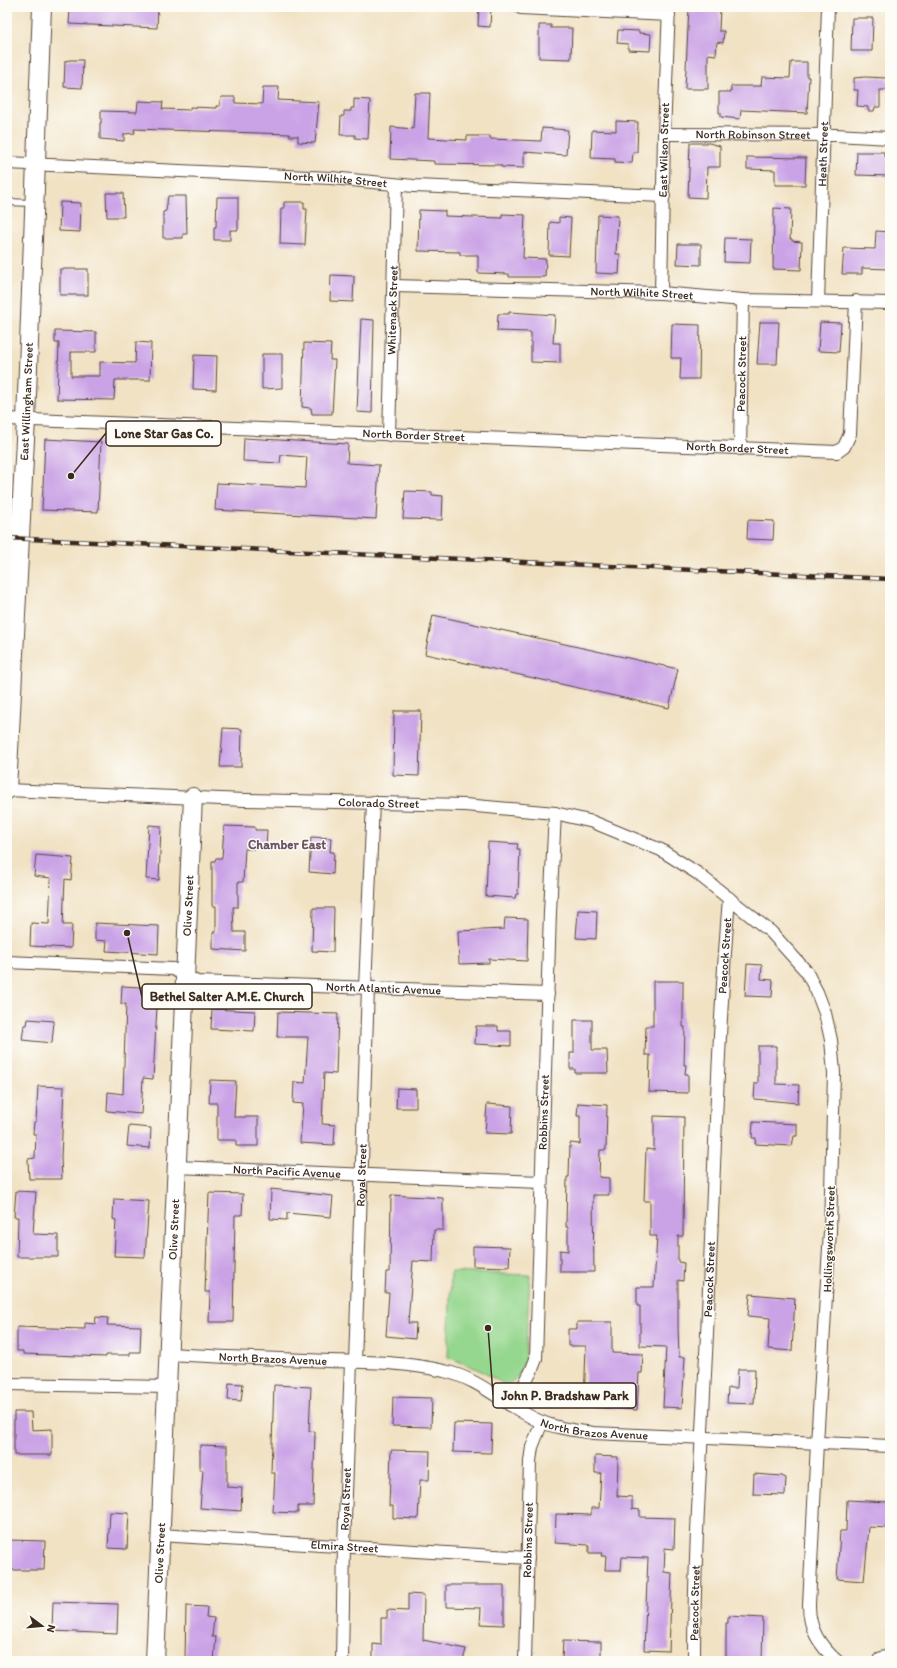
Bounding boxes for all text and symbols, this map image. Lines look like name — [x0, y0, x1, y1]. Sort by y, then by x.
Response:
street label: East Wilson Street — [656, 102, 672, 198]
street label: Heath Street — [815, 121, 831, 187]
street label: North Robinson Street — [695, 127, 811, 142]
street label: North Wilhite Street — [284, 169, 388, 190]
street label: Whitenack Street — [384, 265, 401, 355]
street label: North Wilhite Street — [590, 284, 695, 303]
street label: Peacock Street — [734, 335, 749, 412]
street label: East Willingham Street — [17, 342, 36, 461]
callout: Lone Star Gas Co. — [106, 421, 221, 446]
text: Lone Star Gas Co. — [114, 426, 214, 441]
street label: North Border Street — [362, 426, 466, 444]
street label: North Border Street — [686, 439, 789, 457]
street label: Colorado Street — [338, 795, 420, 811]
district label: Chamber East — [248, 837, 326, 852]
street label: Olive Street — [180, 874, 197, 937]
street label: Peacock Street — [715, 917, 734, 994]
street label: North Atlantic Avenue — [326, 979, 442, 997]
callout: Bethel Salter A.M.E. Church — [142, 984, 312, 1009]
text: Bethel Salter A.M.E. Church — [150, 989, 305, 1004]
street label: Robbins Street — [536, 1074, 552, 1150]
street label: Royal Street — [353, 1143, 370, 1207]
street label: North Pacific Avenue — [233, 1162, 341, 1181]
street label: Hollingsworth Street — [820, 1185, 838, 1293]
street label: Olive Street — [166, 1198, 182, 1260]
street label: Peacock Street — [701, 1241, 718, 1318]
street label: North Brazos Avenue — [218, 1350, 328, 1368]
callout: John P. Bradshaw Park — [493, 1383, 636, 1408]
text: John P. Bradshaw Park — [500, 1388, 629, 1403]
street label: North Brazos Avenue — [539, 1415, 649, 1442]
street label: Royal Street — [338, 1467, 354, 1531]
street label: Robbins Street — [520, 1502, 536, 1578]
street label: Olive Street — [151, 1522, 168, 1584]
street label: Elmira Street — [310, 1537, 379, 1556]
street label: Peacock Street — [687, 1564, 703, 1641]
north arrow — [22, 1606, 62, 1646]
text: N — [44, 1623, 58, 1634]

